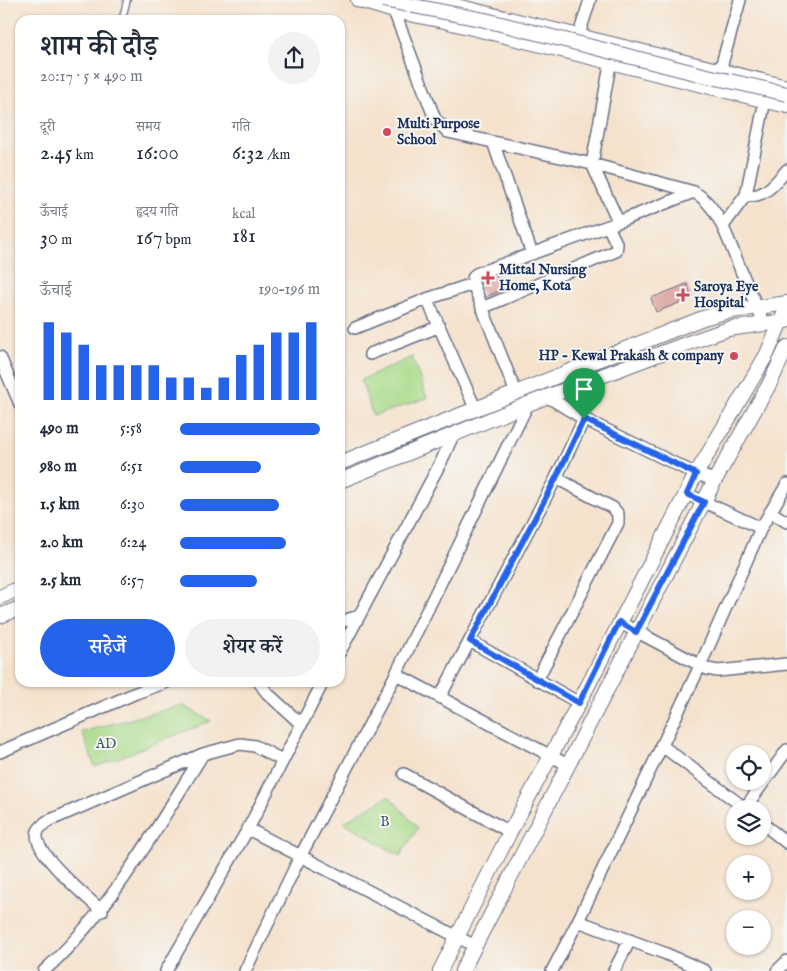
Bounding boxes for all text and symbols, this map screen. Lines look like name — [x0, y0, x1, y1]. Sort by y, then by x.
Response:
text: शाम की दौड़ — [40, 30, 158, 65]
button: share — [268, 32, 320, 84]
text: 20:17 · 5 × 490 m — [40, 67, 143, 87]
place label: Multi Purpose School — [397, 115, 480, 149]
text: दूरी — [40, 118, 55, 136]
text: समय — [136, 118, 161, 136]
text: गति — [232, 118, 250, 136]
marker: Multi Purpose School — [381, 126, 393, 138]
text: 2.45 — [40, 140, 72, 167]
text: 16:00 — [136, 140, 179, 167]
text: 6:32 — [232, 140, 264, 167]
text: km — [72, 146, 94, 164]
text: /km — [264, 146, 290, 164]
text: ऊँचाई — [40, 203, 68, 221]
text: हृदय गति — [136, 203, 178, 221]
text: kcal — [232, 205, 255, 223]
text: 181 — [232, 223, 256, 250]
text: 30 — [40, 225, 58, 252]
text: 167 — [136, 225, 163, 252]
text: m — [58, 231, 72, 249]
text: bpm — [163, 231, 191, 249]
place label: Mittal Nursing Home, Kota — [499, 261, 588, 295]
marker: Mittal Nursing Home, Kota — [481, 271, 495, 285]
place label: Saroya Eye Hospital — [694, 278, 759, 312]
text: 190–196 m — [258, 280, 320, 300]
text: ऊँचाई — [40, 281, 72, 301]
marker: Saroya Eye Hospital — [676, 288, 690, 302]
place label: HP - Kewal Prakash & company — [539, 347, 725, 365]
marker: HP - Kewal Prakash & company — [728, 350, 740, 362]
pin — [563, 368, 605, 419]
icon: arrive — [570, 375, 598, 403]
text: 490 m — [40, 419, 79, 439]
text: 5:58 — [120, 419, 142, 439]
text: 980 m — [40, 457, 77, 477]
text: 6:51 — [120, 457, 143, 477]
text: 1.5 km — [40, 495, 80, 515]
text: 6:30 — [120, 495, 145, 515]
text: 2.0 km — [40, 533, 83, 553]
text: 6:24 — [120, 533, 146, 553]
text: 2.5 km — [40, 571, 81, 591]
text: 6:57 — [120, 571, 144, 591]
button: सहेजें — [40, 619, 175, 677]
button: शेयर करें — [185, 619, 320, 677]
park label: AD — [95, 735, 116, 753]
map controls — [726, 745, 771, 955]
button: locate — [726, 745, 771, 790]
button: layers — [726, 800, 771, 845]
park label: B — [380, 813, 390, 831]
button: + — [726, 855, 771, 900]
button: − — [726, 910, 771, 955]

